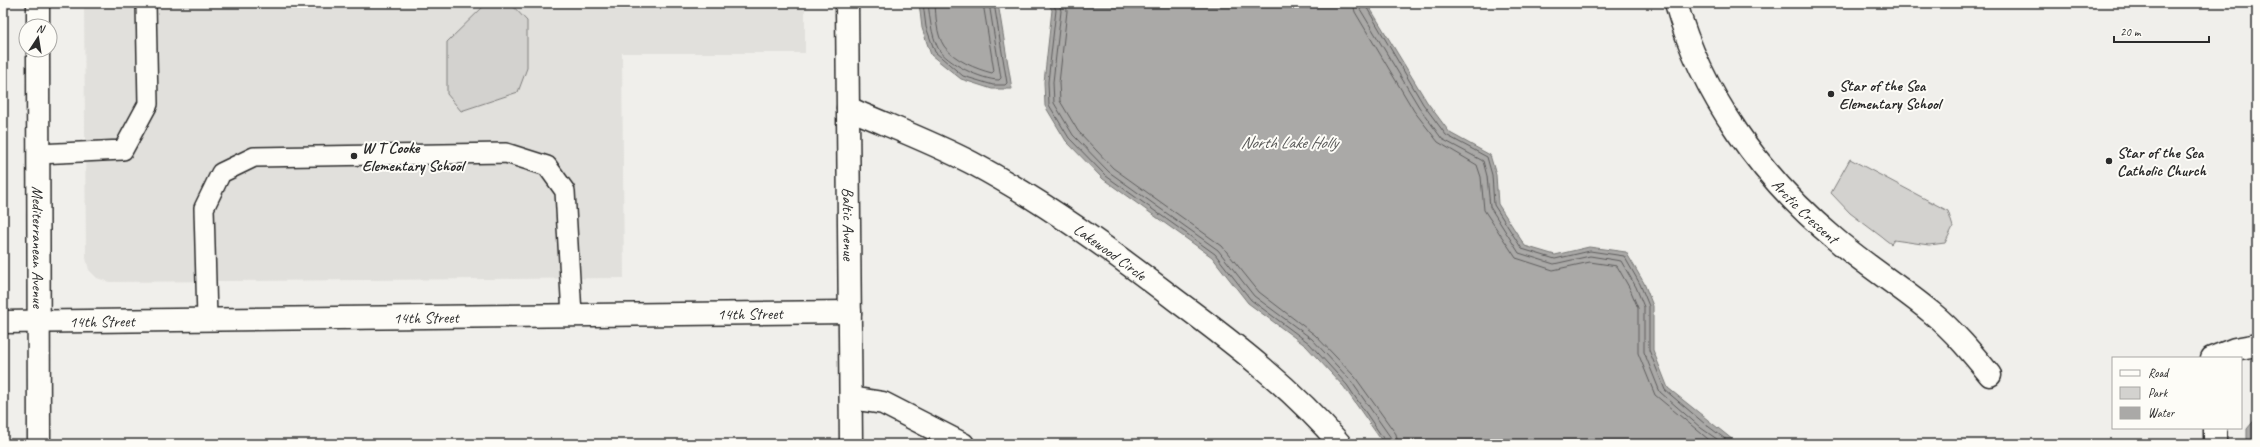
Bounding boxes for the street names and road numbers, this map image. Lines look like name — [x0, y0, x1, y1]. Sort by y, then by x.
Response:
street label: Arctic Crescent — [1767, 175, 1844, 250]
street label: Mediterranean Avenue — [27, 186, 48, 310]
street label: Baltic Avenue — [838, 187, 858, 262]
street label: Lakewood Circle — [1070, 219, 1151, 286]
street label: 14th Street — [717, 304, 784, 325]
street label: 14th Street — [393, 308, 460, 328]
street label: 14th Street — [69, 311, 137, 332]

